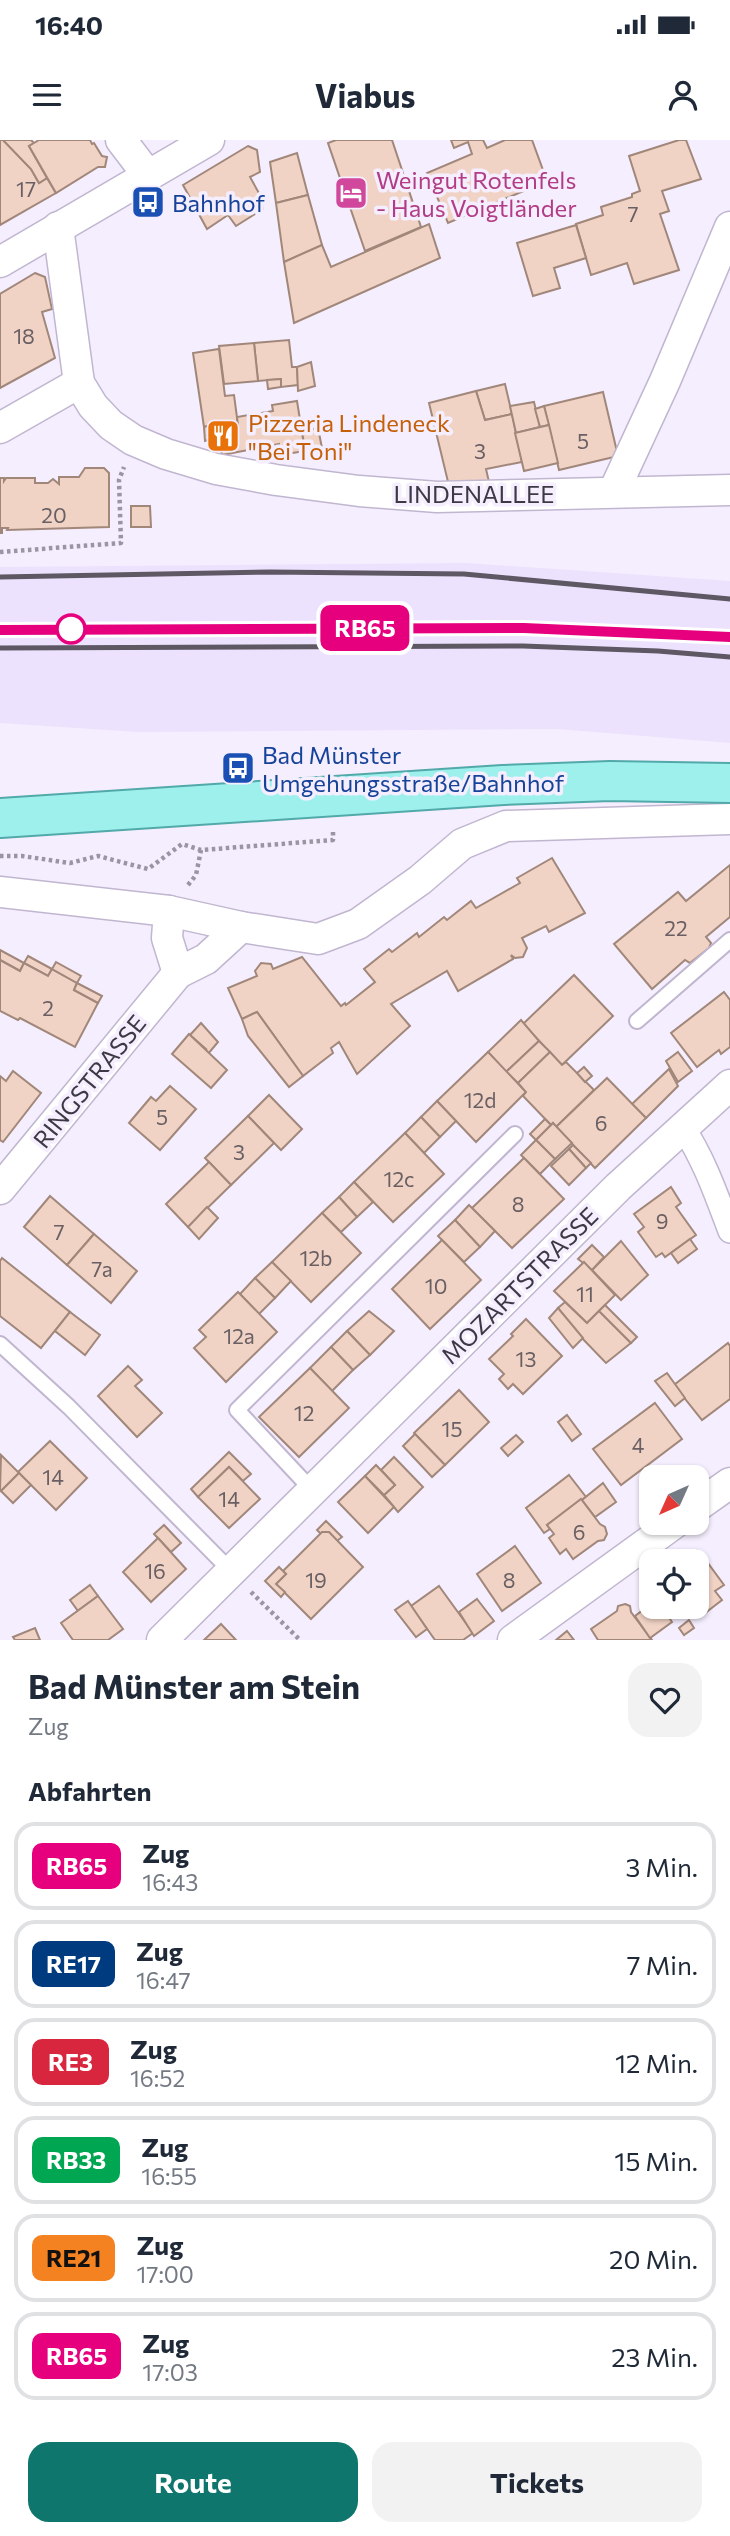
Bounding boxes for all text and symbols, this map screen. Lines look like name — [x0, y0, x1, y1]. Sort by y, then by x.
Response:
text: 16:40 — [35, 9, 103, 40]
text: Viabus — [315, 75, 415, 115]
icon: menu — [28, 76, 66, 114]
icon: person — [664, 76, 702, 114]
place label: Weingut Rotenfels - Haus Voigtländer — [376, 165, 577, 222]
hotel icon: Weingut Rotenfels - Haus Voigtländer — [332, 174, 370, 212]
house number: 17 — [16, 176, 36, 201]
bus stop icon: Bahnhof — [129, 183, 167, 221]
place label: Bahnhof — [172, 188, 265, 217]
house number: 7 — [627, 201, 639, 226]
house number: 18 — [13, 323, 35, 348]
place label: Pizzeria Lindeneck "Bei Toni" — [248, 408, 450, 465]
restaurant icon: Pizzeria Lindeneck "Bei Toni" — [204, 417, 242, 455]
house number: 5 — [577, 428, 589, 453]
house number: 3 — [474, 438, 486, 463]
street label: LINDENALLEE — [393, 479, 555, 508]
house number: 20 — [41, 502, 67, 527]
line badge: RB65 — [316, 605, 414, 651]
text: RB65 — [334, 613, 396, 642]
unlabelled marker — [56, 614, 86, 644]
place label: Bad Münster Umgehungsstraße/Bahnhof — [262, 740, 565, 797]
bus stop icon: Bad Münster Umgehungsstraße/Bahnhof — [219, 749, 257, 787]
house number: 22 — [664, 915, 688, 940]
house number: 2 — [42, 995, 54, 1020]
street label: RINGSTRASSE — [27, 1009, 151, 1153]
house number: 12d — [464, 1087, 496, 1112]
house number: 5 — [156, 1104, 168, 1129]
house number: 6 — [595, 1110, 607, 1135]
house number: 3 — [233, 1139, 245, 1164]
house number: 12c — [383, 1166, 415, 1191]
house number: 8 — [512, 1191, 524, 1216]
street label: MOZARTSTRASSE — [435, 1201, 603, 1369]
house number: 9 — [656, 1208, 668, 1233]
house number: 7 — [53, 1219, 65, 1244]
house number: 12b — [299, 1245, 333, 1270]
house number: 7a — [91, 1256, 113, 1281]
house number: 10 — [425, 1273, 447, 1298]
house number: 11 — [576, 1281, 594, 1306]
house number: 12a — [223, 1323, 255, 1348]
house number: 13 — [516, 1346, 536, 1371]
house number: 12 — [294, 1400, 314, 1425]
house number: 15 — [441, 1416, 463, 1441]
house number: 4 — [632, 1432, 645, 1457]
house number: 14 — [42, 1464, 64, 1489]
north arrow — [639, 1465, 709, 1535]
map controls — [639, 1465, 709, 1619]
house number: 14 — [218, 1486, 240, 1511]
house number: 6 — [573, 1519, 585, 1544]
button: locate — [639, 1549, 709, 1619]
house number: 16 — [144, 1558, 166, 1583]
house number: 19 — [305, 1567, 327, 1592]
house number: 8 — [503, 1567, 515, 1592]
button: heart — [628, 1663, 702, 1737]
text: Bad Münster am Stein — [28, 1665, 360, 1706]
text: Zug — [28, 1712, 69, 1740]
text: Abfahrten — [28, 1775, 151, 1806]
text: Zug — [142, 1837, 189, 1868]
text: RB65 — [46, 1851, 107, 1880]
text: 3 Min. — [626, 1851, 698, 1882]
text: 16:43 — [142, 1868, 198, 1896]
text: Zug — [136, 1935, 183, 1966]
text: RE17 — [46, 1949, 101, 1978]
text: 7 Min. — [627, 1949, 698, 1980]
text: 16:47 — [136, 1966, 191, 1994]
text: Zug — [130, 2033, 177, 2064]
text: RE3 — [48, 2047, 93, 2076]
text: 12 Min. — [615, 2047, 698, 2078]
text: 16:52 — [130, 2064, 185, 2092]
text: Zug — [141, 2131, 188, 2162]
text: RB33 — [46, 2145, 106, 2174]
text: 15 Min. — [614, 2145, 698, 2176]
text: 16:55 — [141, 2162, 197, 2190]
text: Zug — [136, 2229, 183, 2260]
text: RE21 — [46, 2243, 101, 2272]
text: 20 Min. — [609, 2243, 698, 2274]
text: 17:00 — [136, 2260, 194, 2288]
text: Zug — [142, 2327, 189, 2358]
text: RB65 — [46, 2341, 107, 2370]
text: 23 Min. — [611, 2341, 698, 2372]
text: 17:03 — [142, 2358, 198, 2386]
button: Route — [28, 2442, 358, 2522]
button: Tickets — [372, 2442, 702, 2522]

